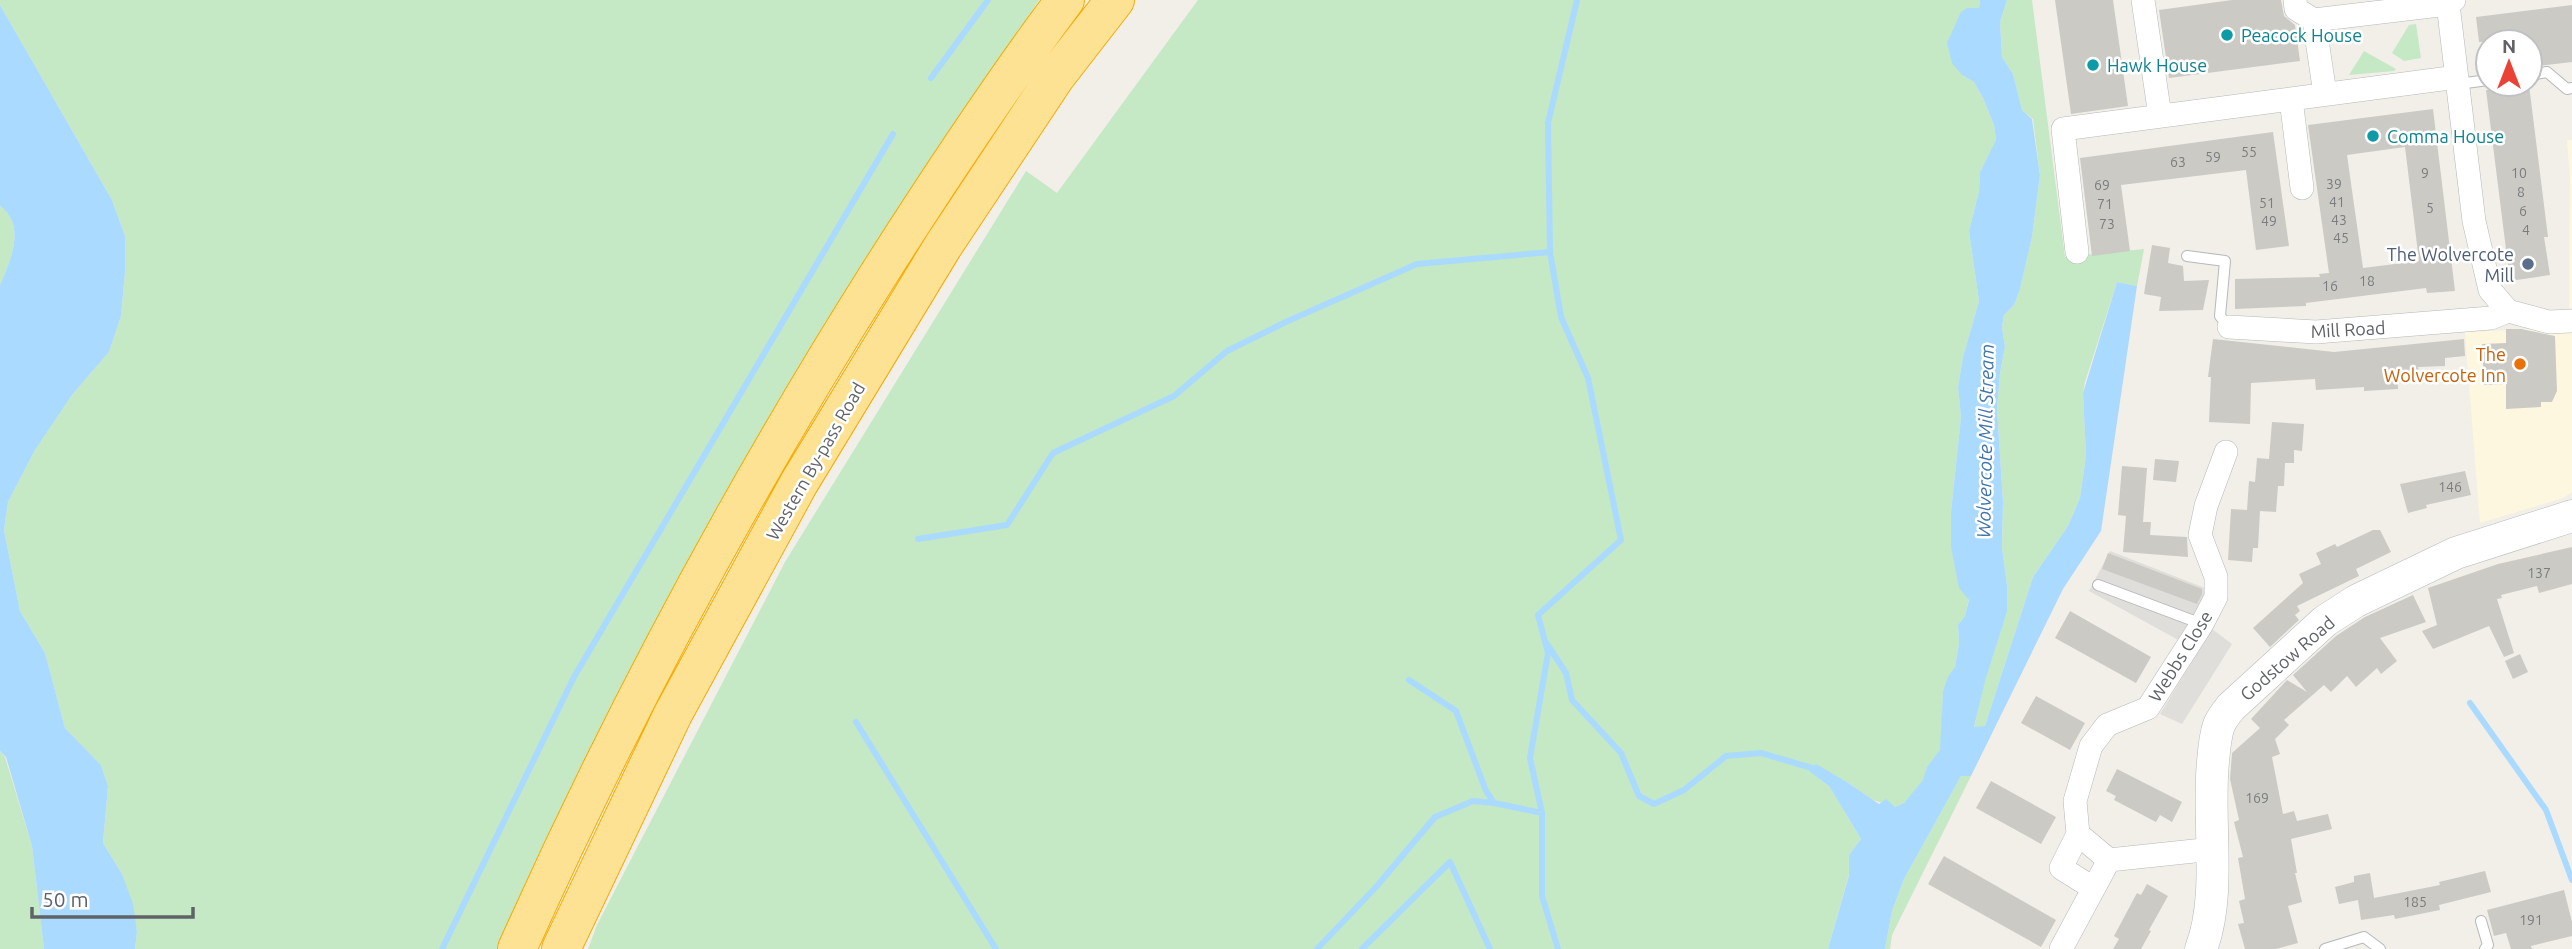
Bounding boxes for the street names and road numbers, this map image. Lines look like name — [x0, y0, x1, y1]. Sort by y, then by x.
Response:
street label: Mill Road — [2310, 317, 2386, 341]
street label: Western By-pass Road — [762, 379, 868, 543]
street label: Webbs Close — [2144, 607, 2216, 705]
street label: Godstow Road — [2236, 612, 2338, 704]

